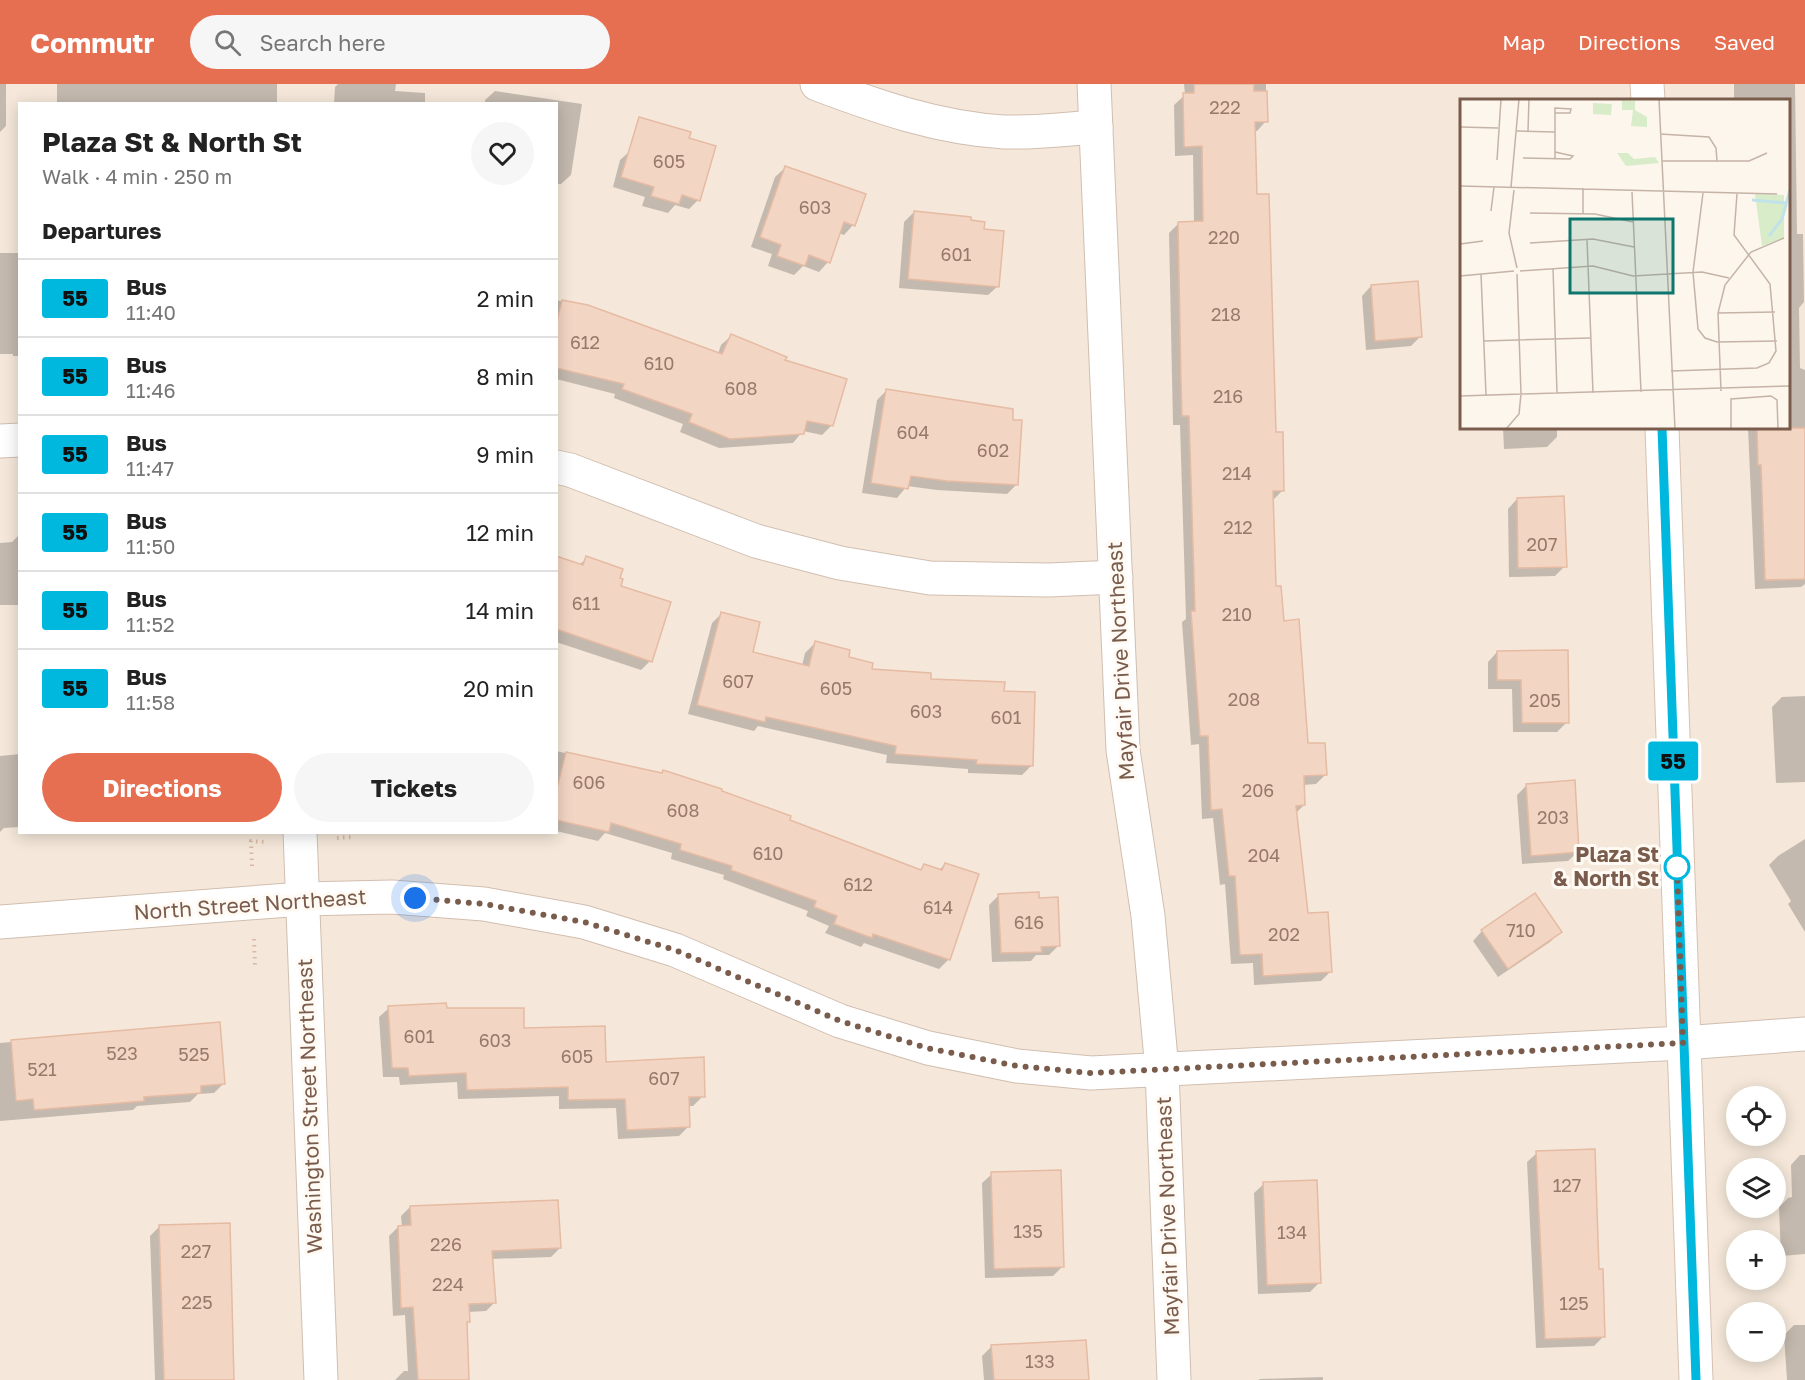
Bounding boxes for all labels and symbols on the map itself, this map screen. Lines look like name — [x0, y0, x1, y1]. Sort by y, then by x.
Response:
house number: 222 — [1209, 96, 1241, 118]
inset map — [1460, 99, 1790, 429]
house number: 605 — [653, 150, 685, 172]
house number: 603 — [799, 196, 831, 218]
house number: 220 — [1208, 226, 1240, 248]
house number: 601 — [941, 243, 972, 265]
house number: 218 — [1211, 303, 1241, 325]
house number: 612 — [570, 331, 600, 353]
house number: 610 — [644, 352, 674, 374]
house number: 608 — [724, 377, 758, 399]
house number: 216 — [1213, 385, 1243, 407]
house number: 604 — [896, 421, 930, 443]
house number: 602 — [977, 439, 1009, 461]
house number: 214 — [1222, 462, 1252, 484]
house number: 212 — [1223, 516, 1253, 538]
house number: 207 — [1526, 533, 1558, 555]
street label: Mayfair Drive Northeast — [1101, 541, 1139, 781]
house number: 611 — [572, 592, 600, 614]
house number: 210 — [1222, 603, 1252, 625]
house number: 607 — [722, 670, 754, 692]
house number: 605 — [820, 677, 852, 699]
house number: 208 — [1228, 688, 1260, 710]
house number: 205 — [1529, 689, 1561, 711]
house number: 603 — [910, 700, 942, 722]
house number: 601 — [991, 706, 1022, 728]
line badge: 55 — [1646, 742, 1700, 780]
house number: 606 — [573, 771, 605, 793]
house number: 206 — [1242, 779, 1274, 801]
house number: 608 — [666, 799, 700, 821]
house number: 203 — [1537, 806, 1569, 828]
place label: Plaza St & North St — [1553, 841, 1659, 891]
house number: 610 — [753, 842, 783, 864]
house number: 204 — [1248, 844, 1280, 866]
marker: Plaza St & North St — [1664, 854, 1690, 880]
house number: 612 — [843, 873, 873, 895]
street label: North Street Northeast — [133, 883, 367, 925]
your location — [400, 883, 430, 913]
house number: 614 — [923, 896, 953, 918]
house number: 616 — [1014, 911, 1044, 933]
house number: 710 — [1506, 919, 1536, 941]
house number: 202 — [1268, 923, 1300, 945]
street label: Washington Street Northeast — [291, 958, 327, 1254]
house number: 601 — [404, 1025, 435, 1047]
house number: 603 — [479, 1029, 511, 1051]
house number: 523 — [106, 1042, 138, 1064]
house number: 525 — [178, 1043, 210, 1065]
house number: 605 — [561, 1045, 593, 1067]
house number: 521 — [27, 1058, 57, 1080]
house number: 607 — [648, 1067, 680, 1089]
street label: Mayfair Drive Northeast — [1150, 1096, 1184, 1336]
house number: 127 — [1553, 1174, 1581, 1196]
house number: 135 — [1013, 1220, 1043, 1242]
house number: 134 — [1277, 1221, 1307, 1243]
house number: 226 — [430, 1233, 462, 1255]
house number: 227 — [181, 1240, 211, 1262]
house number: 224 — [432, 1273, 464, 1295]
house number: 225 — [181, 1291, 213, 1313]
house number: 125 — [1559, 1292, 1589, 1314]
house number: 133 — [1025, 1350, 1055, 1372]

